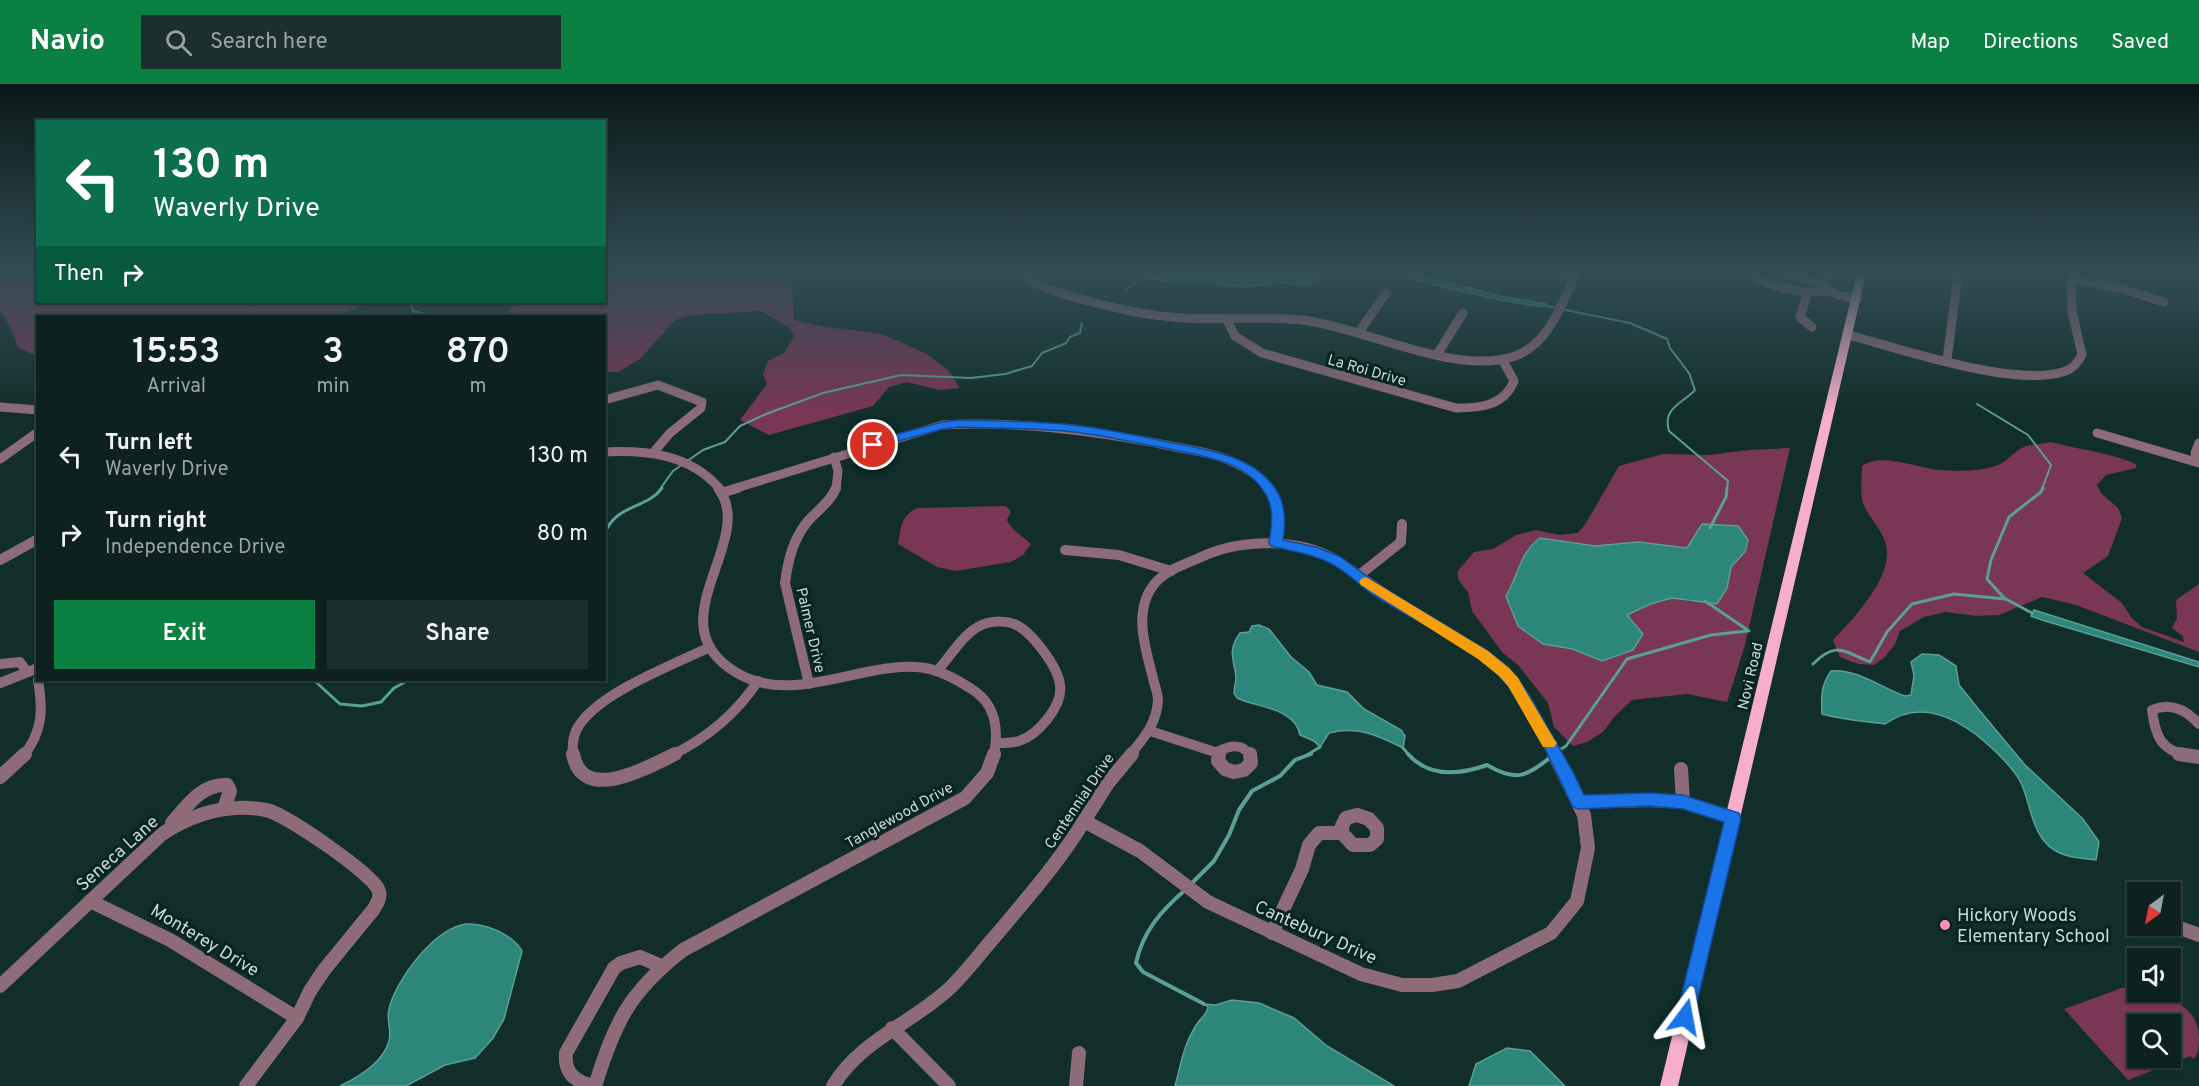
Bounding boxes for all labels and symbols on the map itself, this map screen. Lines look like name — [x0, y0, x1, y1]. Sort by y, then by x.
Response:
street label: La Roi Drive — [1325, 351, 1408, 392]
pin — [847, 419, 898, 470]
street label: Palmer Drive — [790, 586, 829, 675]
street label: Novi Road — [1734, 641, 1768, 712]
street label: Centennial Drive — [1041, 750, 1119, 853]
street label: Tanglewood Drive — [843, 779, 957, 854]
street label: Seneca Lane — [72, 811, 164, 897]
north arrow — [2127, 882, 2181, 936]
street label: Cantebury Drive — [1251, 896, 1380, 971]
street label: Monterey Drive — [146, 900, 263, 983]
place label: Hickory Woods Elementary School — [1957, 905, 2110, 949]
marker: Hickory Woods Elementary School — [1938, 918, 1952, 932]
position arrow — [1653, 985, 1717, 1049]

